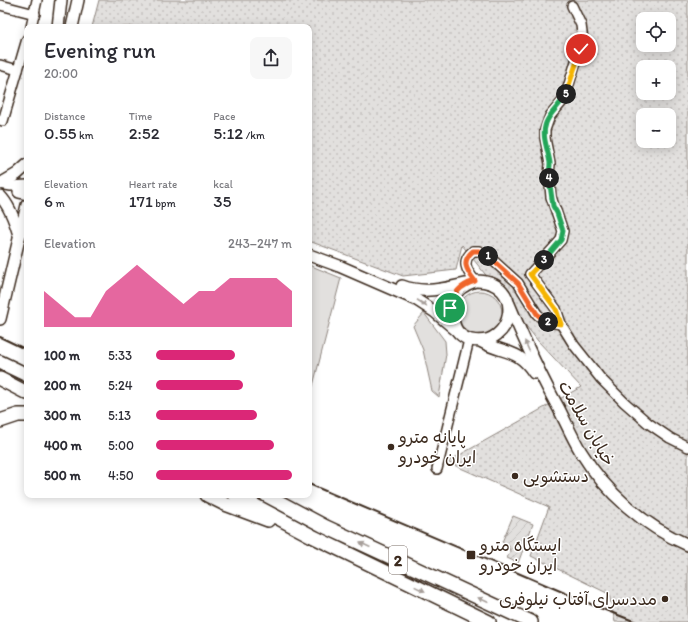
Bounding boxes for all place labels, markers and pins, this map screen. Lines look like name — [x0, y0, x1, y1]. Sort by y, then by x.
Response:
pin — [564, 32, 598, 66]
pin: 5 — [556, 84, 576, 104]
pin: 4 — [539, 168, 559, 188]
pin: 1 — [478, 246, 498, 266]
pin: 3 — [534, 250, 554, 270]
pin — [433, 291, 467, 325]
pin: 2 — [538, 312, 558, 332]
place label: پایانه مترو ایران خودرو — [397, 427, 476, 468]
marker: پایانه مترو ایران خودرو — [386, 442, 396, 452]
place label: دستشویی — [523, 466, 589, 488]
marker: دستشویی — [510, 471, 520, 481]
place label: ایستگاه مترو ایران خودرو — [478, 535, 561, 576]
marker: ایستگاه مترو ایران خودرو — [465, 549, 477, 561]
place label: مددسرای آفتاب نیلوفری — [499, 589, 657, 611]
marker: مددسرای آفتاب نیلوفری — [660, 594, 670, 604]

